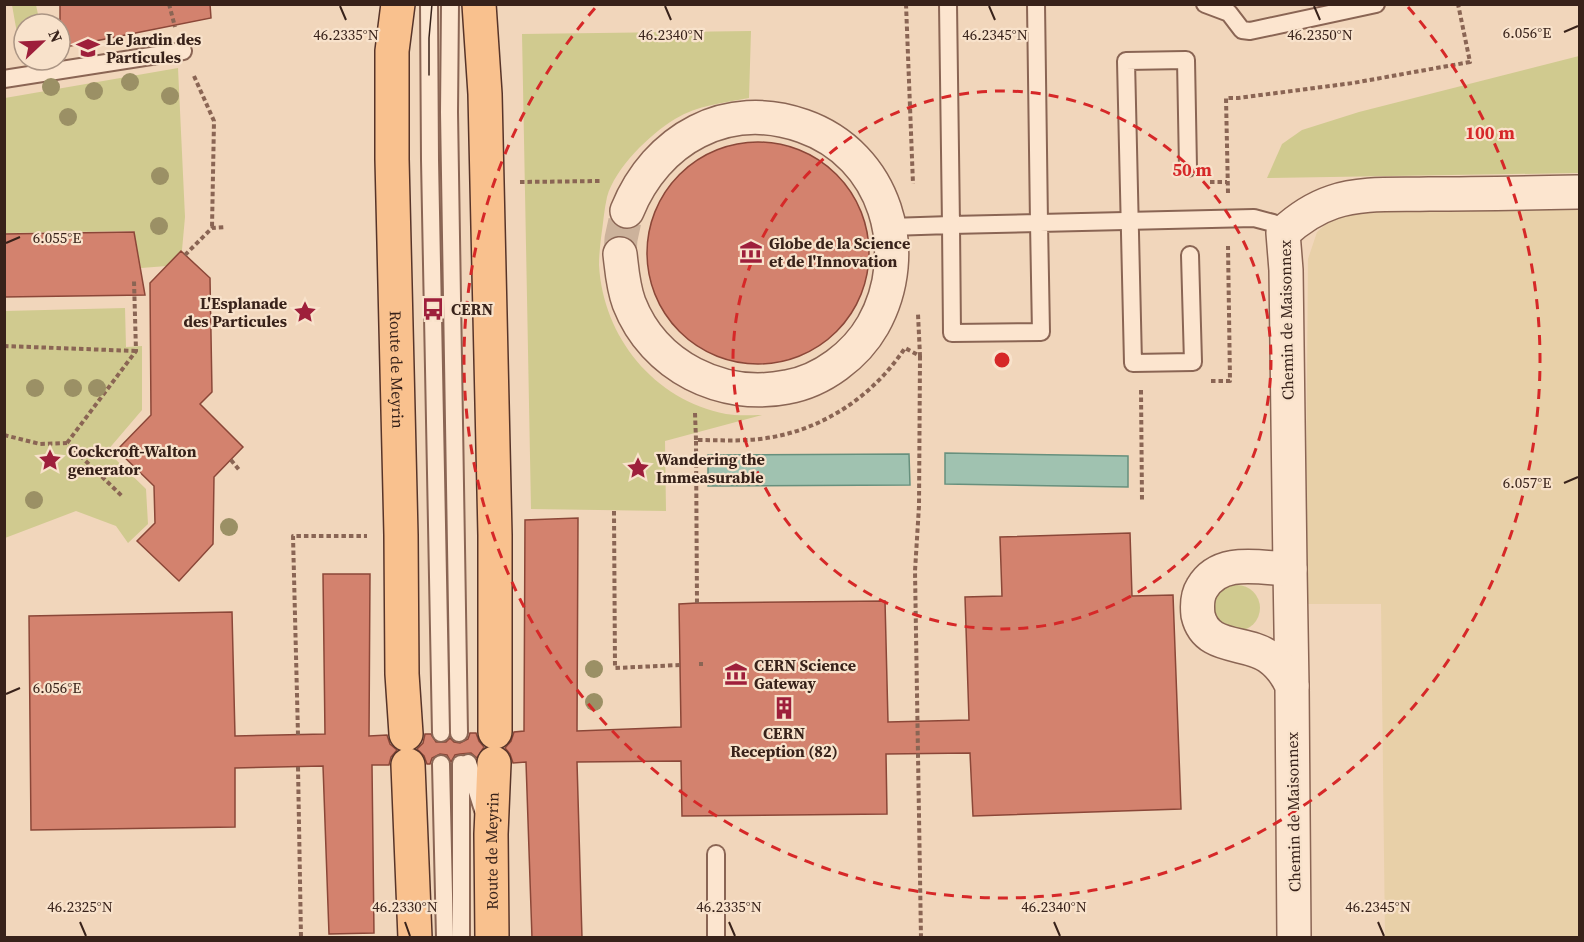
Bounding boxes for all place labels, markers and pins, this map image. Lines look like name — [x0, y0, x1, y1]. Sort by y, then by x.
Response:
place label: Le Jardin des Particules — [106, 28, 201, 68]
school or university icon: Le Jardin des Particules — [75, 35, 101, 61]
place label: Globe de la Science et de l'Innovation — [769, 232, 910, 272]
museum icon: Globe de la Science et de l'Innovation — [738, 239, 764, 265]
place label: L'Esplanade des Particules — [184, 292, 287, 332]
bus stop icon: CERN — [420, 296, 446, 322]
place label: CERN — [451, 298, 494, 320]
place icon: L'Esplanade des Particules — [292, 299, 318, 325]
centre of rings — [992, 350, 1012, 370]
place label: Cockcroft-Walton generator — [68, 440, 197, 480]
place icon: Cockcroft-Walton generator — [37, 447, 63, 473]
place label: Wandering the Immeasurable — [656, 448, 765, 488]
place icon: Wandering the Immeasurable — [625, 455, 651, 481]
place label: CERN Science Gateway — [754, 654, 856, 694]
museum icon: CERN Science Gateway — [723, 661, 749, 687]
building icon: CERN Reception (82) — [771, 695, 797, 721]
place label: CERN Reception (82) — [730, 722, 838, 762]

